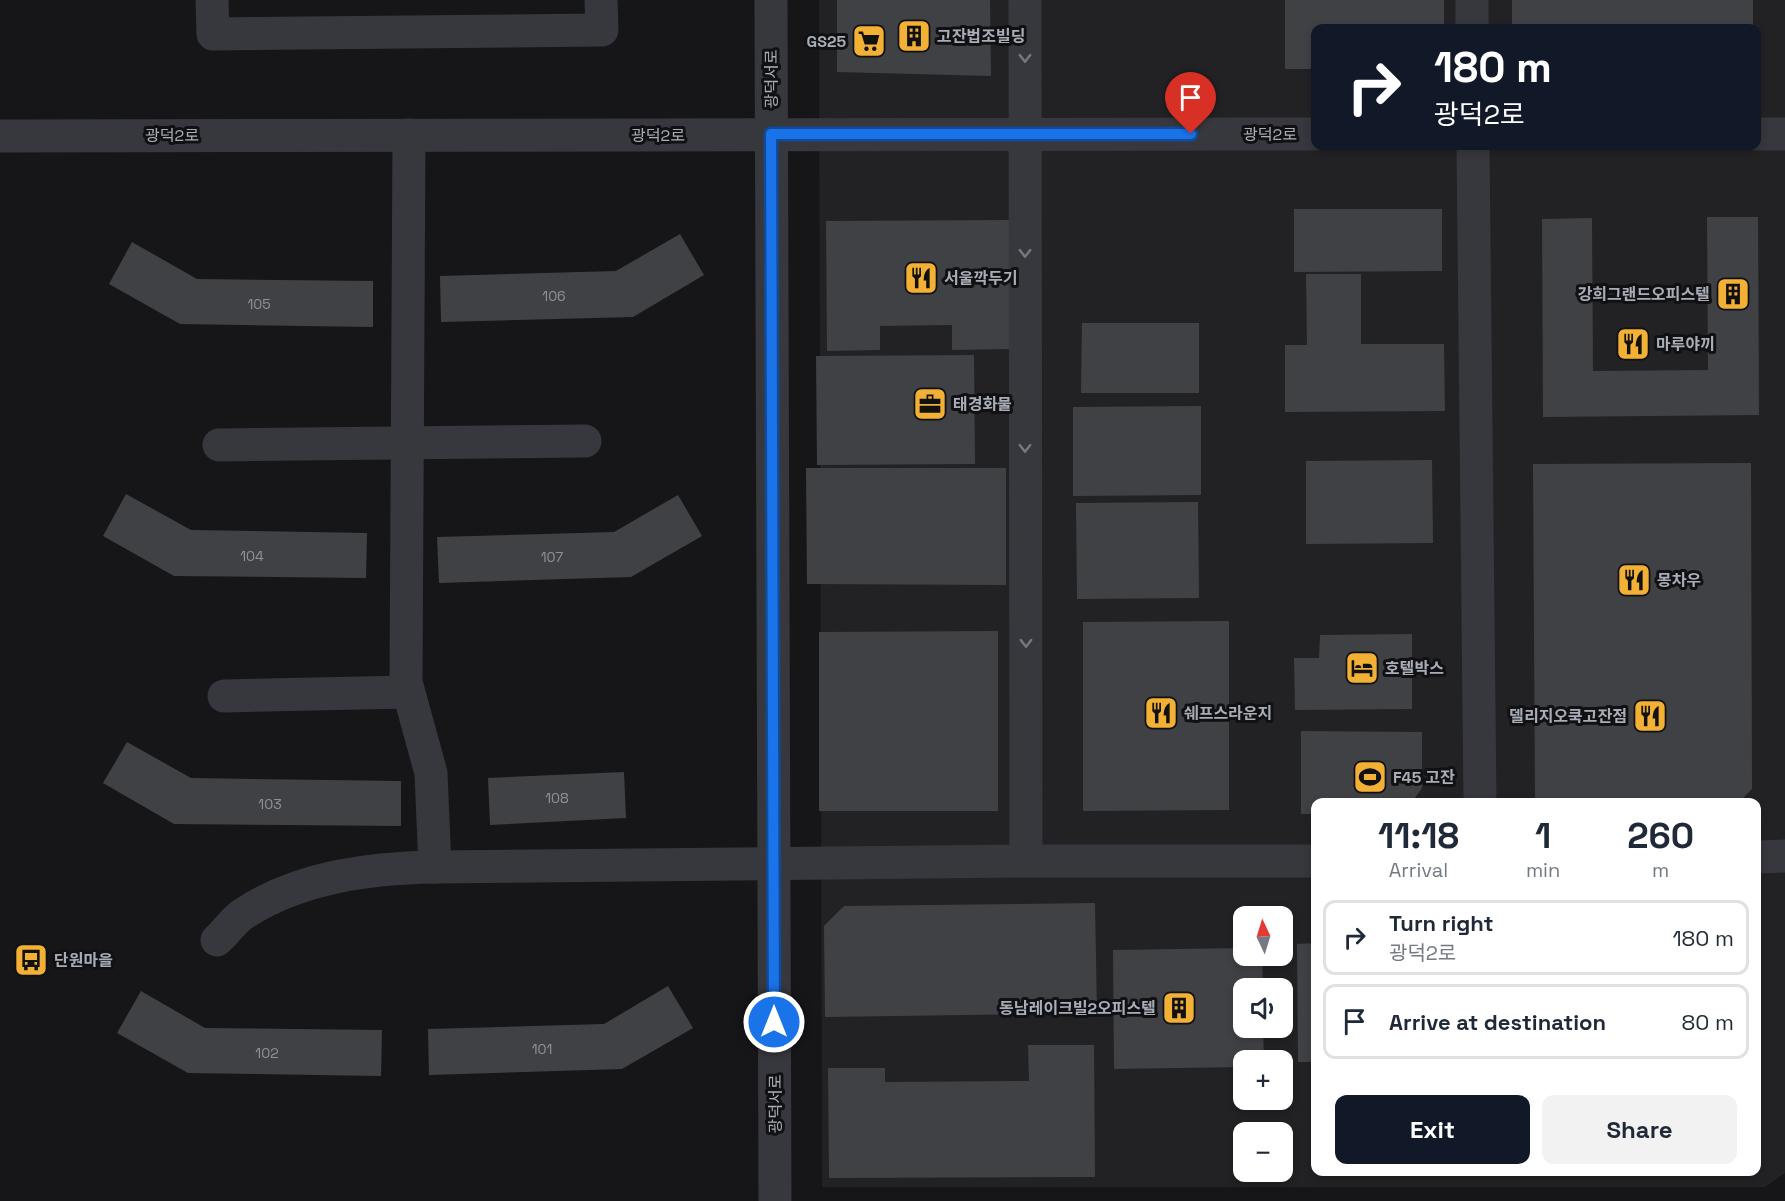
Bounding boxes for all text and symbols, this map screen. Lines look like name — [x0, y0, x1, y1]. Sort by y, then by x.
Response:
building icon: 고잔법조빌딩 — [896, 18, 932, 54]
supermarket icon: GS25 — [851, 23, 887, 59]
place label: 고잔법조빌딩 — [937, 26, 1025, 47]
place label: GS25 — [807, 31, 846, 52]
text: 180 m — [1434, 41, 1552, 94]
icon: right — [1335, 48, 1413, 126]
street label: 광덕서로 — [761, 49, 782, 108]
one-way arrow — [1019, 54, 1031, 63]
pin — [1165, 72, 1216, 134]
icon: arrive — [1174, 81, 1207, 114]
text: 광덕2로 — [1434, 97, 1525, 132]
street label: 광덕2로 — [1243, 124, 1297, 145]
street label: 광덕2로 — [145, 125, 199, 146]
street label: 광덕2로 — [631, 125, 685, 146]
one-way arrow — [1019, 249, 1031, 258]
restaurant icon: 서울깍두기 — [903, 260, 939, 296]
place label: 서울깍두기 — [944, 268, 1018, 289]
building icon: 강희그랜드오피스텔 — [1715, 276, 1751, 312]
place label: 강희그랜드오피스텔 — [1578, 284, 1710, 305]
house number: 106 — [542, 287, 566, 305]
house number: 105 — [247, 295, 271, 313]
restaurant icon: 마루야끼 — [1615, 326, 1651, 362]
place label: 마루야끼 — [1656, 334, 1715, 355]
office icon: 태경화물 — [912, 386, 948, 422]
place label: 태경화물 — [953, 394, 1012, 415]
one-way arrow — [1019, 444, 1031, 453]
house number: 104 — [240, 547, 264, 565]
house number: 107 — [541, 548, 563, 566]
restaurant icon: 몽차우 — [1616, 562, 1652, 598]
place label: 몽차우 — [1657, 570, 1701, 591]
one-way arrow — [1020, 639, 1032, 648]
hotel icon: 호텔박스 — [1344, 650, 1380, 686]
place label: 호텔박스 — [1385, 658, 1444, 679]
restaurant icon: 쉐프스라운지 — [1143, 695, 1179, 731]
restaurant icon: 델리지오쿡고잔점 — [1632, 698, 1668, 734]
place label: 쉐프스라운지 — [1184, 703, 1272, 724]
place label: 델리지오쿡고잔점 — [1509, 706, 1627, 727]
sports icon: F45 고잔 — [1352, 759, 1388, 795]
place label: F45 고잔 — [1393, 767, 1455, 788]
house number: 108 — [545, 789, 569, 807]
house number: 103 — [258, 795, 282, 813]
text: 11:18 — [1378, 813, 1459, 859]
text: 1 — [1535, 813, 1551, 859]
text: 260 — [1627, 813, 1694, 859]
text: Arrival — [1389, 857, 1448, 883]
text: min — [1526, 857, 1560, 883]
text: m — [1652, 857, 1669, 883]
north arrow — [1233, 906, 1293, 966]
map controls — [1233, 906, 1293, 1182]
text: Turn right — [1389, 909, 1494, 937]
icon: right — [1338, 921, 1371, 954]
text: 180 m — [1672, 924, 1734, 952]
text: 광덕2로 — [1389, 940, 1456, 966]
bus stop icon: 단원마을 — [13, 942, 49, 978]
place label: 단원마을 — [54, 950, 113, 971]
button: sound — [1233, 978, 1293, 1038]
position arrow — [742, 990, 806, 1054]
building icon: 동남레이크빌2오피스텔 — [1161, 990, 1197, 1026]
place label: 동남레이크빌2오피스텔 — [999, 998, 1156, 1019]
icon: arrive — [1338, 1005, 1371, 1038]
text: Arrive at destination — [1389, 1008, 1606, 1036]
text: 80 m — [1682, 1008, 1734, 1036]
house number: 101 — [532, 1040, 552, 1058]
house number: 102 — [255, 1044, 279, 1062]
button: + — [1233, 1050, 1293, 1110]
street label: 광덕서로 — [765, 1074, 786, 1133]
button: Exit — [1335, 1095, 1530, 1164]
button: Share — [1542, 1095, 1737, 1164]
button: − — [1233, 1122, 1293, 1182]

